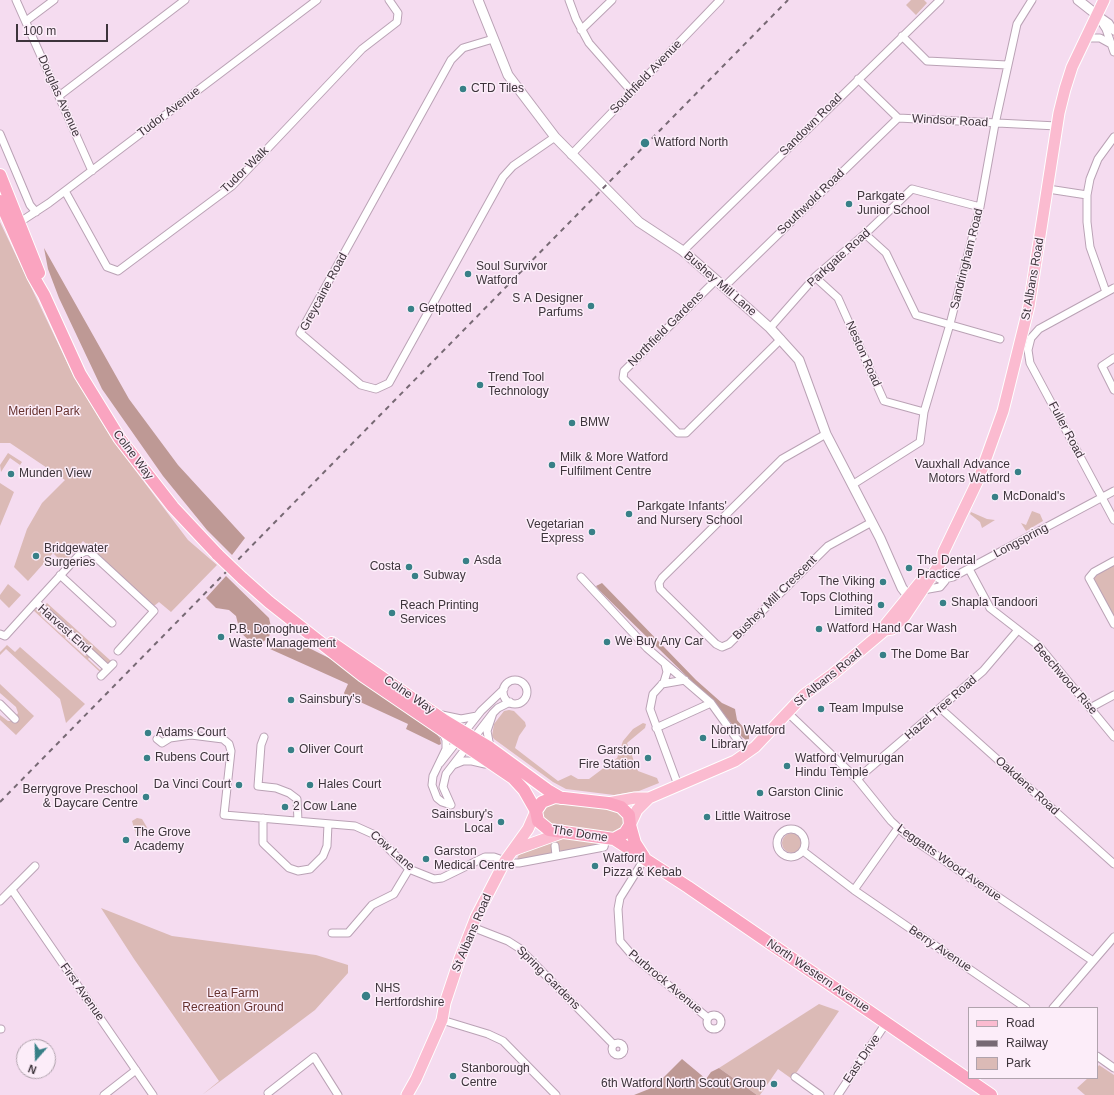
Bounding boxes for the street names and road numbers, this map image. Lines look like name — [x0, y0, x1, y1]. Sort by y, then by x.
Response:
street label: Southfield Avenue — [607, 37, 685, 117]
street label: Douglas Avenue — [35, 53, 83, 139]
street label: Tudor Avenue — [135, 84, 203, 140]
street label: Sandown Road — [777, 91, 845, 159]
street label: Windsor Road — [912, 112, 988, 130]
street label: Tudor Walk — [218, 144, 272, 196]
street label: Southwold Road — [774, 166, 848, 238]
street label: Sandringham Road — [948, 207, 986, 311]
street label: Parkgate Road — [804, 226, 874, 290]
street label: St Albans Road — [1019, 237, 1047, 321]
street label: Bushey Mill Lane — [681, 249, 759, 319]
street label: Greycaine Road — [297, 250, 351, 334]
street label: Northfield Gardens — [625, 288, 707, 370]
street label: Neston Road — [842, 319, 884, 389]
street label: Fuller Road — [1045, 399, 1087, 461]
street label: Colne Way — [110, 427, 156, 483]
street label: Longspring — [991, 521, 1051, 561]
street label: Bushey Mill Crescent — [730, 553, 820, 643]
street label: Harvest End — [35, 602, 93, 656]
street label: Beechwood Rise — [1030, 640, 1100, 718]
street label: St Albans Road — [791, 646, 865, 710]
street label: Colne Way — [381, 673, 437, 717]
street label: Hazel Tree Road — [902, 673, 980, 743]
street label: Oakdene Road — [992, 754, 1062, 818]
street label: Leggatts Wood Avenue — [894, 821, 1004, 905]
street label: The Dome — [551, 823, 609, 845]
street label: Cow Lane — [367, 828, 417, 874]
street label: St Albans Road — [449, 892, 495, 974]
street label: Berry Avenue — [906, 923, 974, 975]
street label: North Western Avenue — [764, 936, 872, 1016]
street label: Spring Gardens — [513, 943, 583, 1013]
street label: Purbrock Avenue — [625, 947, 705, 1017]
street label: First Avenue — [57, 960, 107, 1024]
street label: East Drive — [841, 1032, 883, 1086]

